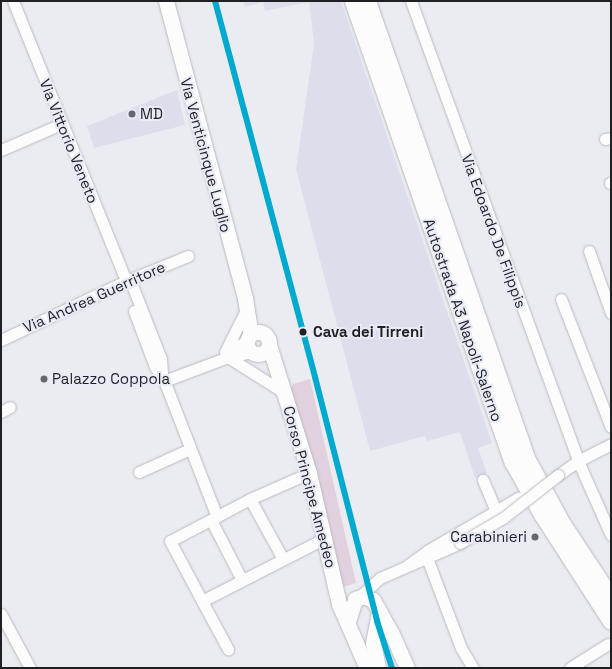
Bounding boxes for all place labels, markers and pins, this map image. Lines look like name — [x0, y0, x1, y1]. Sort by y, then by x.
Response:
place label: MD — [140, 105, 163, 123]
marker: MD — [127, 109, 137, 119]
place label: Cava dei Tirreni — [313, 323, 424, 341]
marker: Cava dei Tirreni — [296, 325, 310, 339]
place label: Palazzo Coppola — [52, 370, 170, 388]
marker: Palazzo Coppola — [39, 374, 49, 384]
place label: Carabinieri — [450, 528, 527, 546]
marker: Carabinieri — [530, 532, 540, 542]

